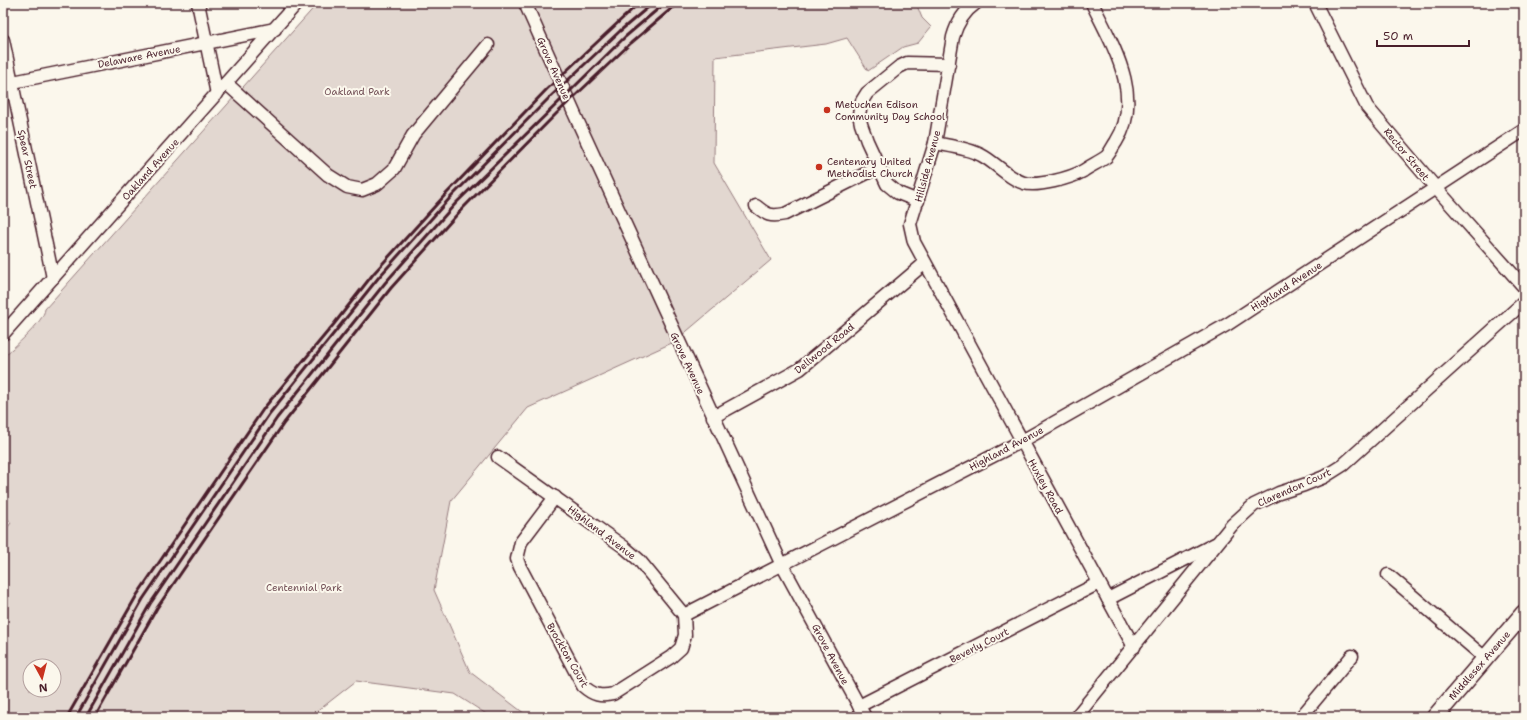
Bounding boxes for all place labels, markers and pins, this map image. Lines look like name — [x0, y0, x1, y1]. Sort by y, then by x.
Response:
place label: Metuchen Edison Community Day School — [835, 98, 945, 123]
marker: Metuchen Edison Community Day School — [822, 105, 832, 115]
place label: Centenary United Methodist Church — [827, 155, 913, 180]
marker: Centenary United Methodist Church — [814, 162, 824, 172]

